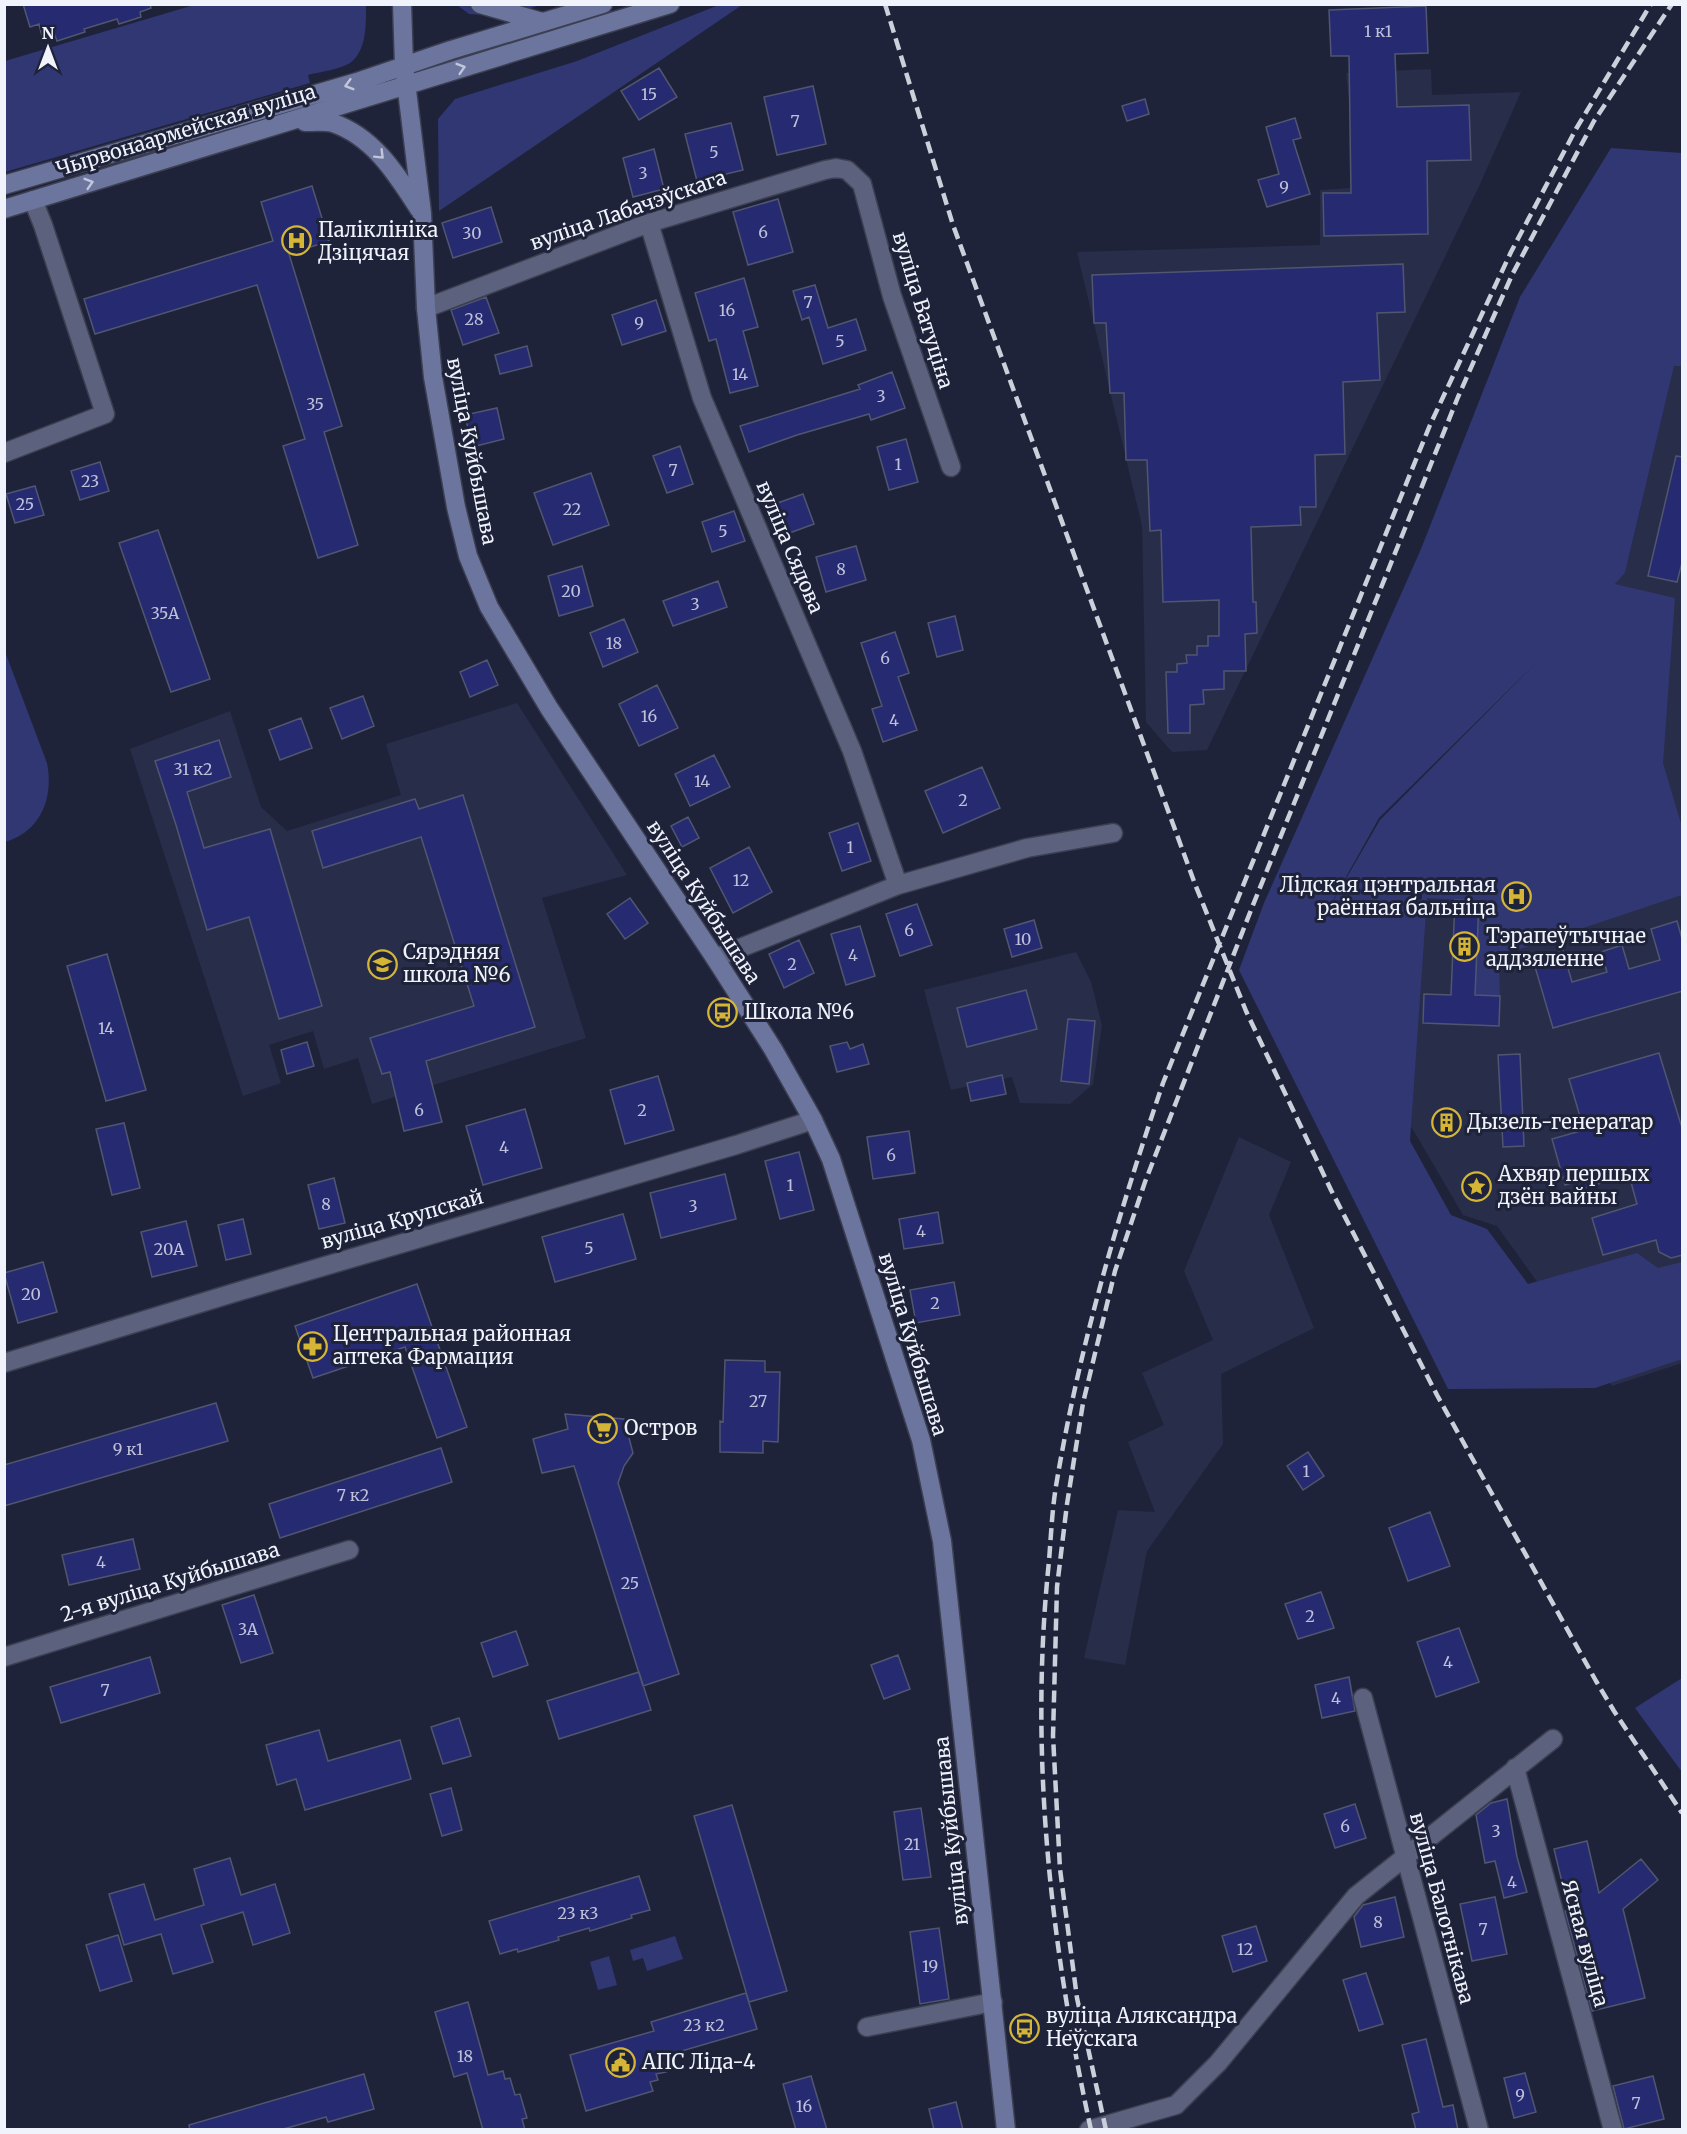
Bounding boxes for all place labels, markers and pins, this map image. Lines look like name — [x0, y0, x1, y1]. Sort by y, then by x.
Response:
place label: Паліклініка Дзіцячая — [318, 217, 438, 265]
hospital icon: Паліклініка Дзіцячая — [281, 225, 313, 257]
place label: Лідская цэнтральная раённая бальніца — [1280, 872, 1496, 920]
hospital icon: Лідская цэнтральная раённая бальніца — [1501, 880, 1533, 912]
place label: Тэрапеўтычнае аддзяленне — [1486, 923, 1646, 971]
building icon: Тэрапеўтычнае аддзяленне — [1449, 931, 1481, 963]
place label: Сярэдняя школа №6 — [403, 939, 511, 987]
school or university icon: Сярэдняя школа №6 — [366, 948, 398, 980]
bus stop icon: Школа №6 — [707, 996, 739, 1028]
place label: Школа №6 — [744, 999, 854, 1024]
building icon: Дызель-генератар — [1430, 1106, 1462, 1138]
place label: Дызель-генератар — [1467, 1109, 1653, 1134]
place label: Ахвяр першых дзён вайны — [1497, 1161, 1650, 1209]
place icon: Ахвяр першых дзён вайны — [1461, 1170, 1493, 1202]
place label: Центральная районная аптека Фармация — [333, 1321, 571, 1369]
pharmacy icon: Центральная районная аптека Фармация — [296, 1330, 328, 1362]
supermarket icon: Остров — [587, 1412, 619, 1444]
place label: Остров — [624, 1415, 698, 1440]
place label: вуліца Аляксандра Неўскага — [1046, 2003, 1238, 2051]
bus stop icon: вуліца Аляксандра Неўскага — [1009, 2012, 1041, 2044]
public building icon: АПС Ліда-4 — [605, 2046, 637, 2078]
place label: АПС Ліда-4 — [641, 2049, 755, 2074]

